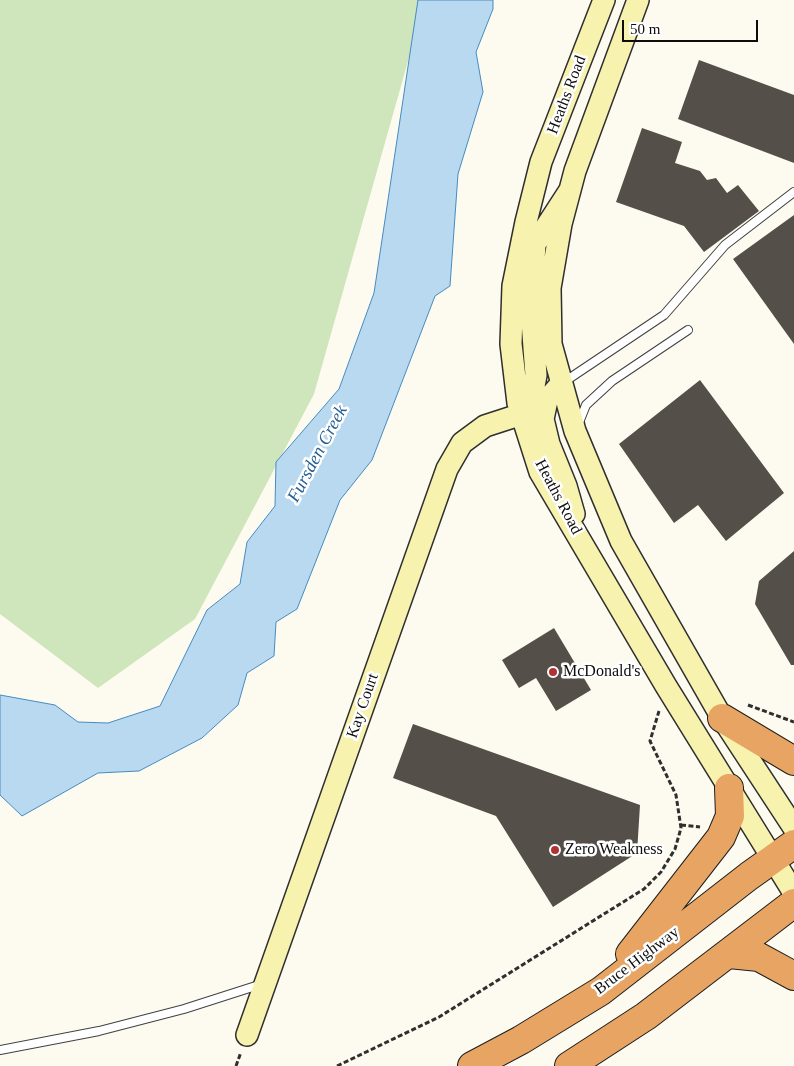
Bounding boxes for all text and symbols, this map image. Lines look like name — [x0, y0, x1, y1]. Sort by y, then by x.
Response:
scale bar — [624, 10, 760, 42]
text: 50 m — [630, 21, 660, 37]
street label: Heaths Road — [543, 53, 591, 137]
water label: Fursden Creek — [283, 402, 353, 506]
street label: Heaths Road — [530, 456, 586, 538]
place label: McDonald's — [563, 662, 641, 682]
marker: McDonald's — [547, 666, 559, 678]
street label: Kay Court — [343, 671, 383, 741]
place label: Zero Weakness — [565, 840, 663, 860]
marker: Zero Weakness — [549, 844, 561, 856]
street label: Bruce Highway — [591, 923, 683, 999]

